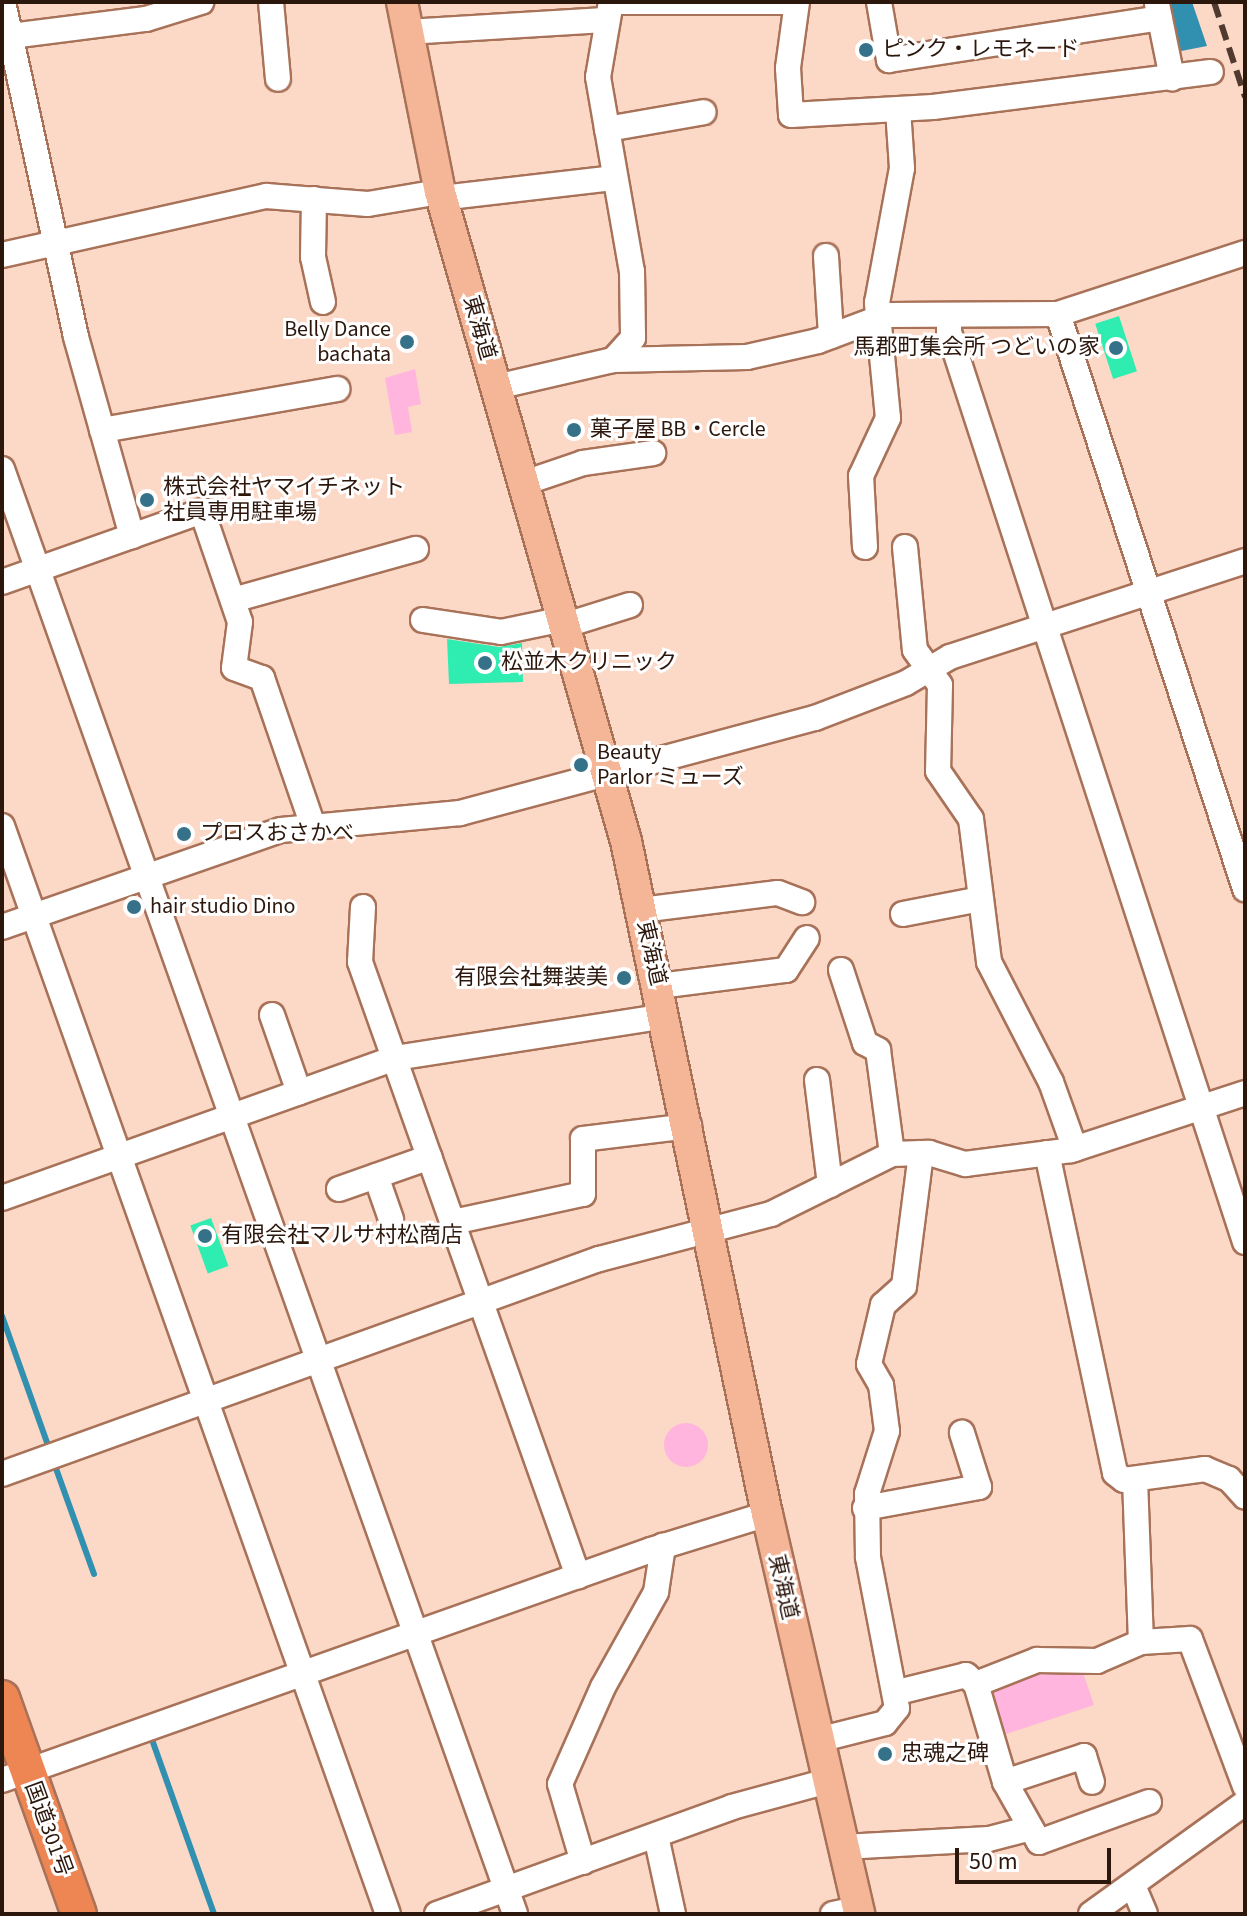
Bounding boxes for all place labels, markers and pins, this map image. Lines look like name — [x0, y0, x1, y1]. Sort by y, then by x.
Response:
place label: ピンク・レモネード — [882, 37, 1080, 63]
marker: ピンク・レモネード — [857, 41, 875, 59]
place label: Belly Dance bachata — [284, 316, 391, 368]
marker: Belly Dance bachata — [398, 333, 416, 351]
place label: 馬郡町集会所 つどいの家 — [854, 335, 1100, 361]
marker: 馬郡町集会所 つどいの家 — [1107, 339, 1125, 357]
place label: 菓子屋 BB・Cercle — [590, 417, 766, 443]
marker: 菓子屋 BB・Cercle — [565, 421, 583, 439]
place label: 株式会社ヤマイチネット 社員専用駐車場 — [163, 474, 405, 526]
marker: 株式会社ヤマイチネット 社員専用駐車場 — [138, 491, 156, 509]
place label: 松並木クリニック — [501, 650, 677, 676]
marker: 松並木クリニック — [476, 654, 494, 672]
place label: Beauty Parlor ミューズ — [597, 739, 745, 790]
marker: Beauty Parlor ミューズ — [572, 756, 590, 774]
place label: プロスおさかべ — [200, 821, 354, 847]
marker: プロスおさかべ — [175, 825, 193, 843]
place label: hair studio Dino — [150, 894, 296, 920]
marker: hair studio Dino — [125, 898, 143, 916]
place label: 有限会社舞装美 — [454, 965, 608, 991]
marker: 有限会社舞装美 — [615, 969, 633, 987]
place label: 有限会社マルサ村松商店 — [221, 1223, 463, 1249]
marker: 有限会社マルサ村松商店 — [196, 1227, 214, 1245]
place label: 忠魂之碑 — [901, 1741, 989, 1767]
marker: 忠魂之碑 — [876, 1745, 894, 1763]

